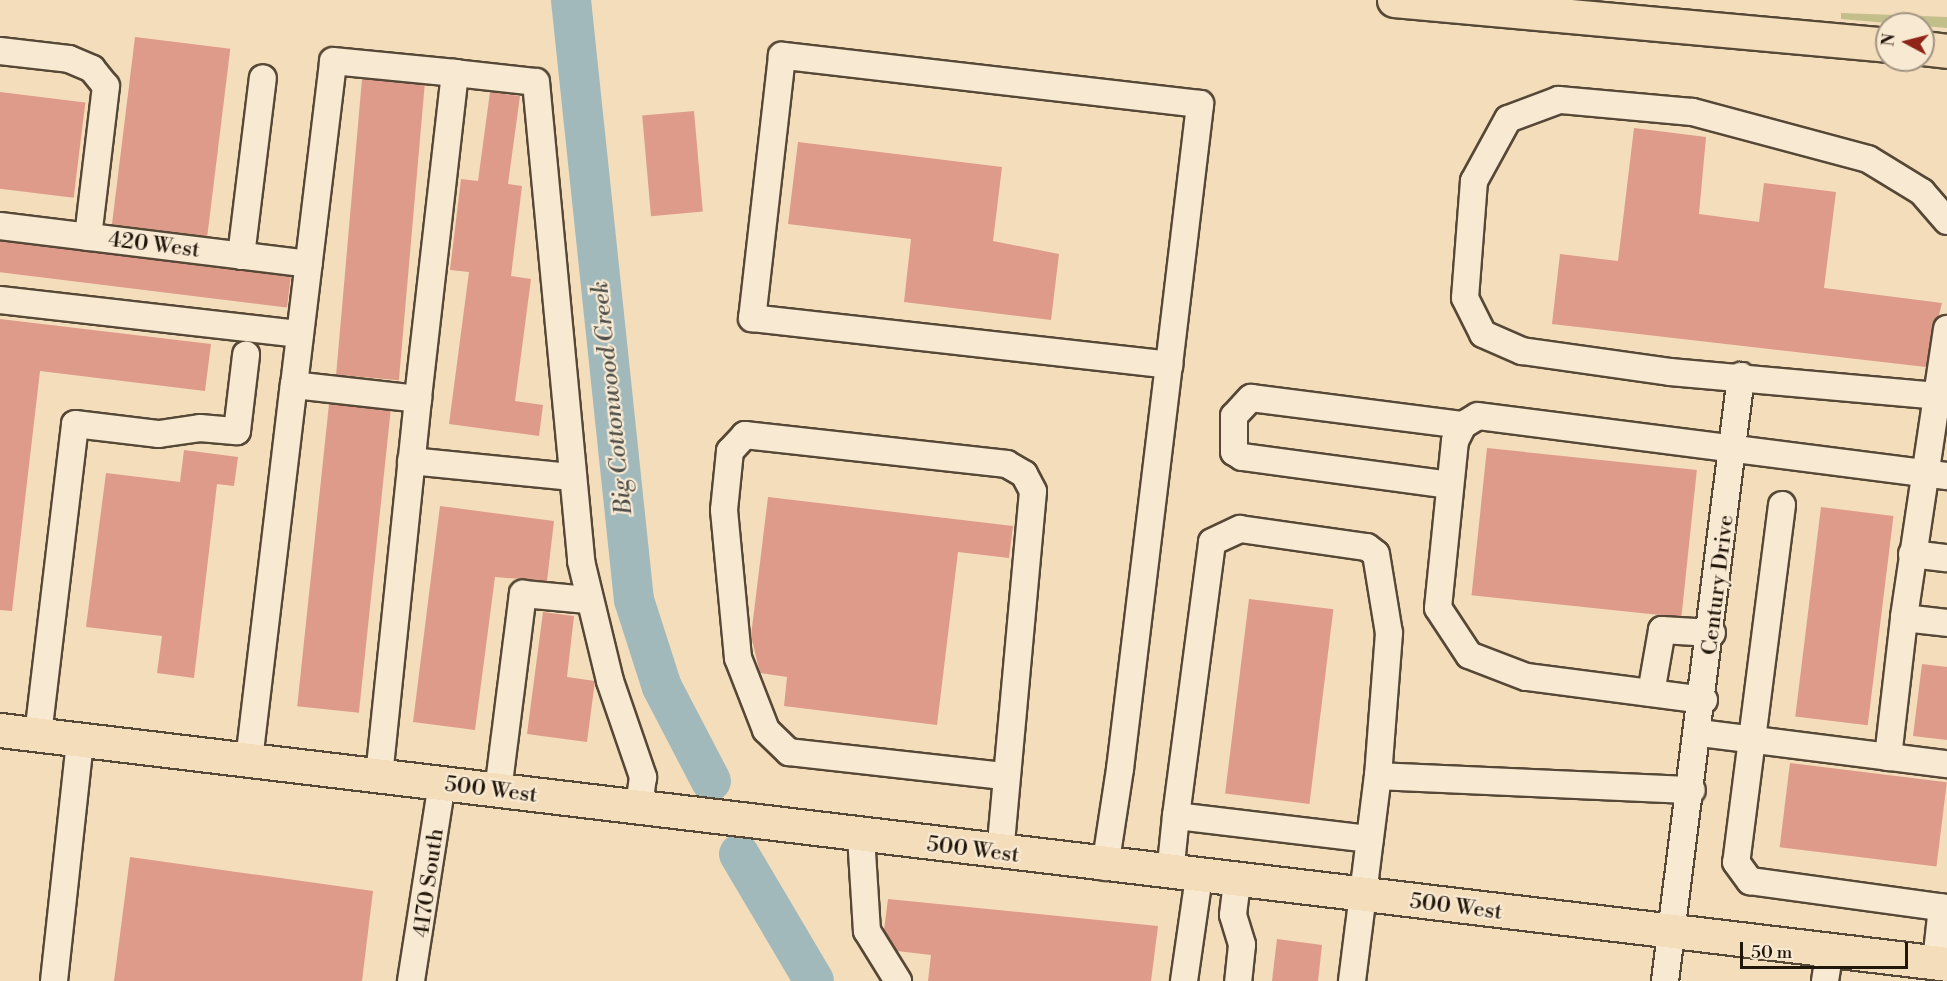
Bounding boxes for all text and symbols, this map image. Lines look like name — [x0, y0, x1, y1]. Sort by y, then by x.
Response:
north arrow — [1875, 12, 1935, 72]
text: N — [1878, 33, 1900, 48]
street label: 420 West — [107, 226, 201, 264]
water label: Big Cottonwood Creek — [586, 280, 640, 516]
street label: Century Drive — [1696, 513, 1740, 657]
street label: 500 West — [443, 771, 539, 809]
street label: 4170 South — [408, 827, 450, 939]
street label: 500 West — [925, 831, 1021, 869]
street label: 500 West — [1408, 888, 1504, 926]
scale bar — [1743, 930, 1911, 968]
text: 50 m — [1751, 941, 1792, 964]

